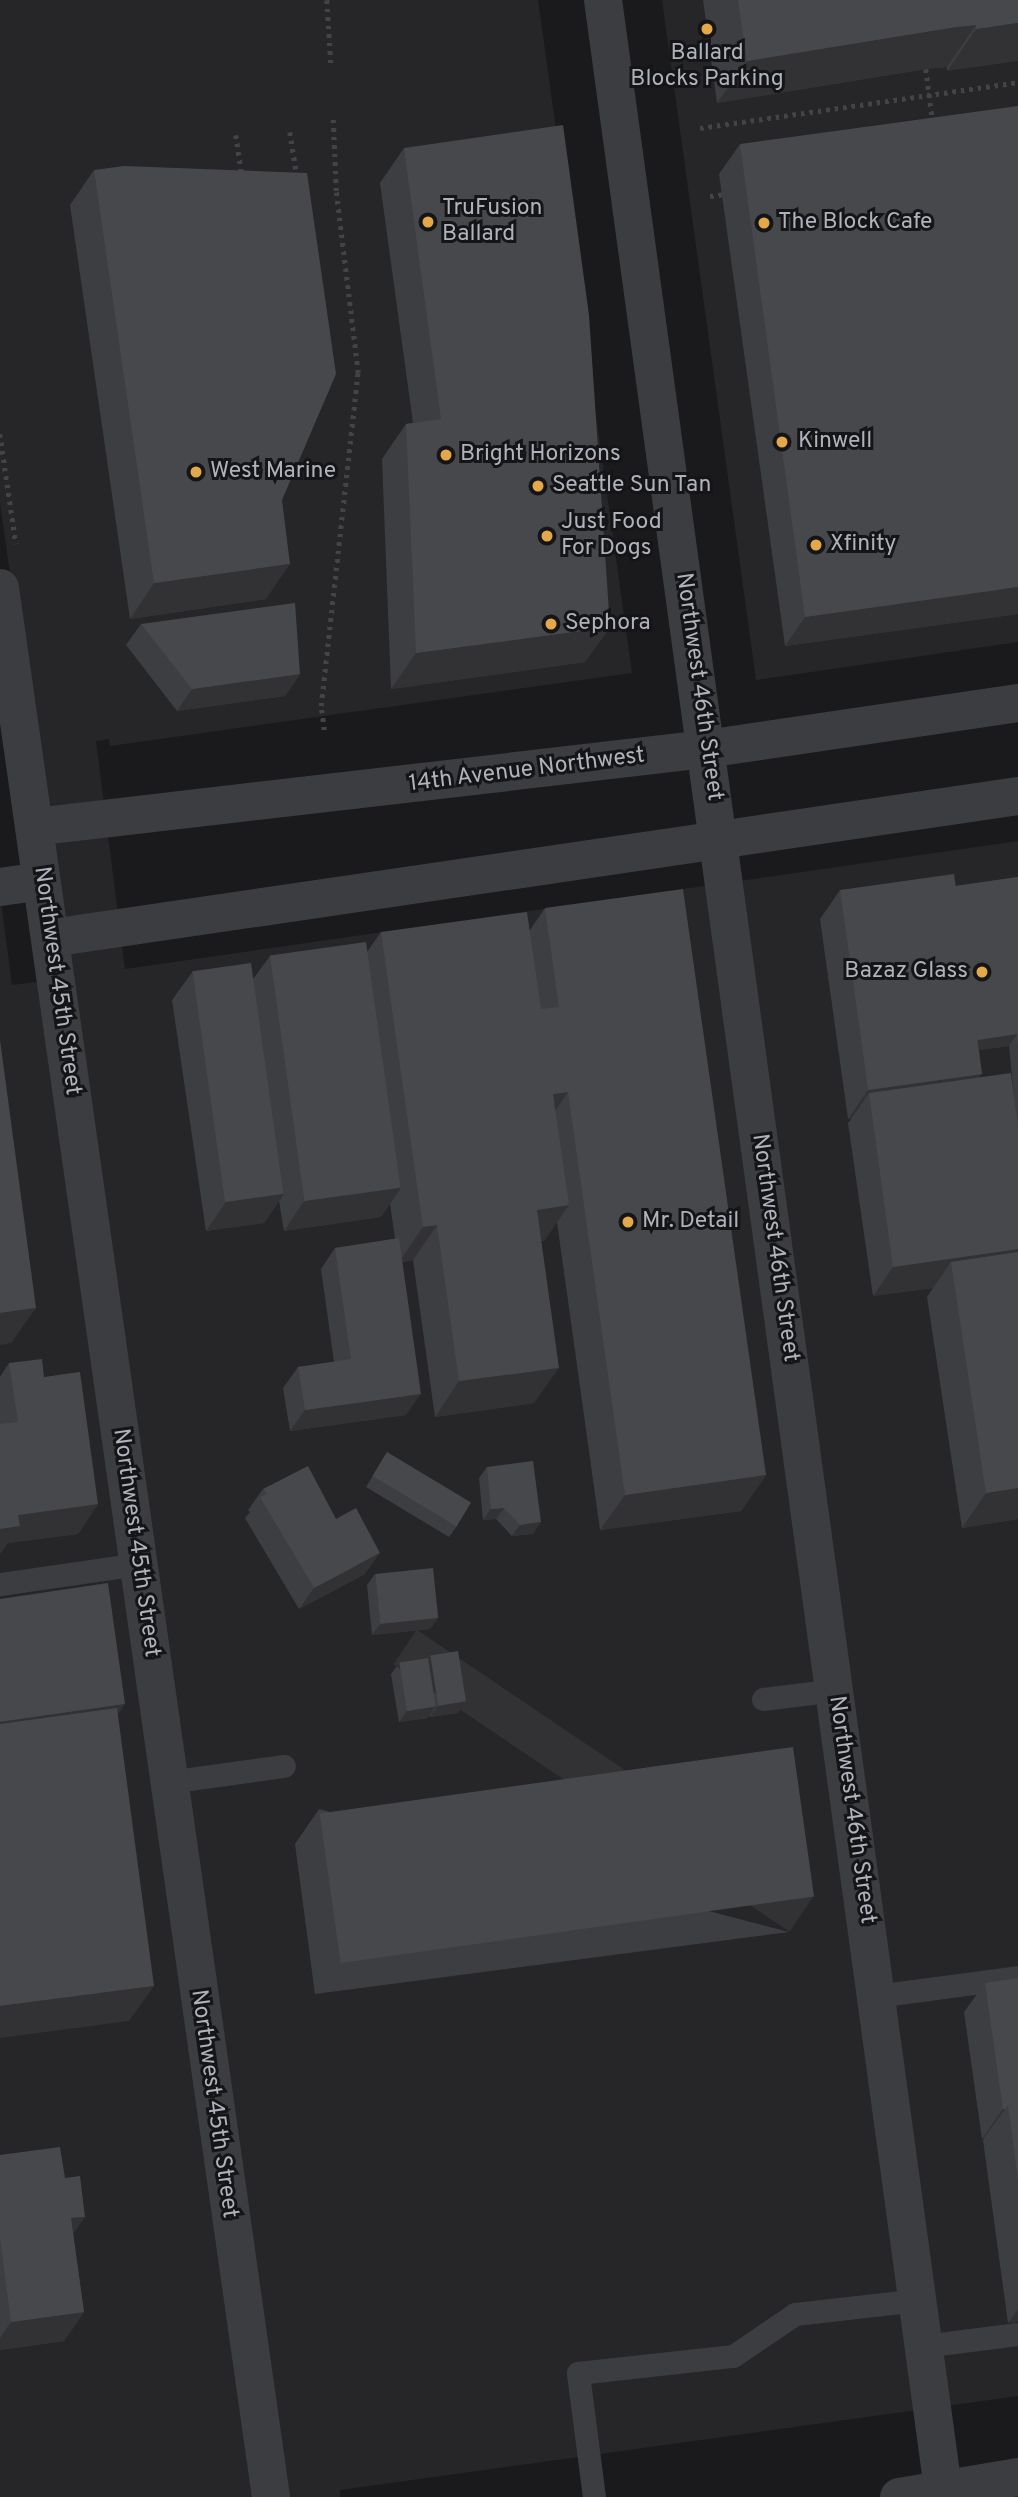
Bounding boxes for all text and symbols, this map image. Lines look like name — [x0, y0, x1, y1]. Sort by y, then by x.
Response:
marker: Ballard Blocks Parking — [699, 21, 715, 37]
place label: Ballard Blocks Parking — [630, 40, 784, 94]
place label: TruFusion Ballard — [442, 195, 542, 249]
place label: The Block Cafe — [778, 209, 932, 237]
marker: TruFusion Ballard — [420, 214, 436, 230]
marker: The Block Cafe — [756, 215, 772, 231]
place label: Kinwell — [798, 428, 872, 456]
marker: Kinwell — [772, 432, 792, 452]
place label: Bright Horizons — [460, 441, 621, 469]
marker: Bright Horizons — [438, 447, 454, 463]
place label: West Marine — [210, 458, 336, 486]
marker: West Marine — [188, 464, 204, 480]
place label: Seattle Sun Tan — [552, 472, 712, 500]
marker: Seattle Sun Tan — [530, 478, 546, 494]
place label: Just Food For Dogs — [561, 509, 662, 563]
marker: Just Food For Dogs — [539, 528, 555, 544]
place label: Xfinity — [830, 531, 896, 559]
marker: Xfinity — [808, 537, 824, 553]
street label: Northwest 46th Street — [668, 571, 728, 803]
place label: Sephora — [565, 610, 651, 638]
marker: Sephora — [543, 616, 559, 632]
street label: 14th Avenue Northwest — [407, 743, 647, 799]
street label: Northwest 45th Street — [26, 865, 86, 1097]
place label: Bazaz Glass — [844, 958, 968, 986]
marker: Bazaz Glass — [974, 964, 990, 980]
street label: Northwest 46th Street — [744, 1132, 804, 1364]
place label: Mr. Detail — [642, 1208, 739, 1236]
marker: Mr. Detail — [620, 1214, 636, 1230]
street label: Northwest 45th Street — [105, 1427, 165, 1659]
street label: Northwest 46th Street — [821, 1694, 881, 1926]
street label: Northwest 45th Street — [183, 1988, 243, 2220]

